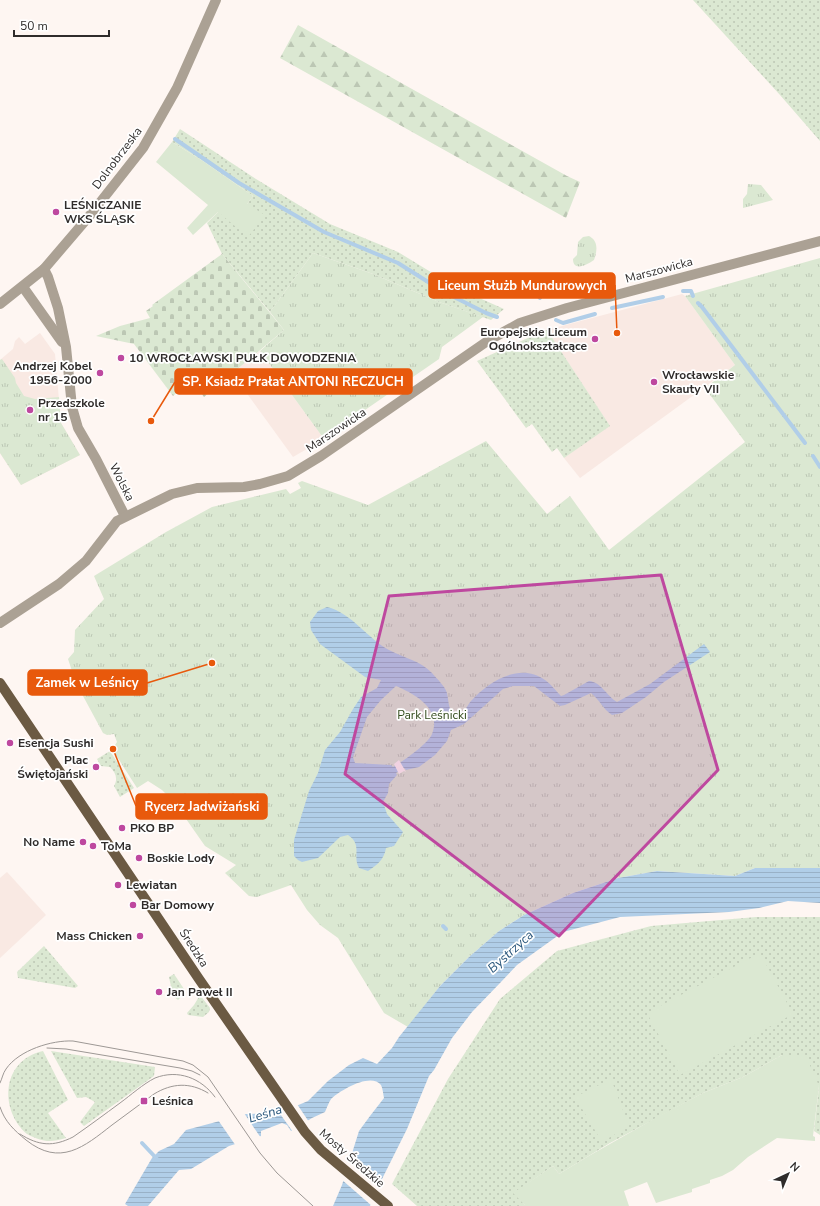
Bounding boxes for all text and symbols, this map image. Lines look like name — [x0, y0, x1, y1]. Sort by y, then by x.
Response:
scale bar — [14, 12, 109, 38]
text: 50 m — [20, 18, 48, 34]
street label: Dolnobrzeska — [88, 124, 146, 192]
place label: LEŚNICZANIE WKS ŚLĄSK — [64, 197, 141, 227]
marker: LEŚNICZANIE WKS ŚLĄSK — [51, 207, 61, 217]
street label: Marszowicka — [623, 253, 695, 287]
callout: Liceum Służb Mundurowych — [429, 273, 615, 298]
text: Liceum Służb Mundurowych — [437, 277, 607, 295]
place label: Europejskie Liceum Ogólnokształcące — [480, 324, 587, 354]
marker: Europejskie Liceum Ogólnokształcące — [590, 334, 600, 344]
place label: 10 WROCŁAWSKI PUŁK DOWODZENIA — [129, 350, 356, 366]
marker: 10 WROCŁAWSKI PUŁK DOWODZENIA — [116, 353, 126, 363]
place label: Andrzej Kobel 1956-2000 — [13, 358, 92, 388]
place label: Wrocławskie Skauty VII — [662, 367, 735, 397]
marker: Andrzej Kobel 1956-2000 — [95, 368, 105, 378]
callout: SP. Ksiadz Prałat ANTONI RECZUCH — [175, 369, 412, 394]
text: SP. Ksiadz Prałat ANTONI RECZUCH — [182, 373, 404, 391]
marker: Wrocławskie Skauty VII — [649, 377, 659, 387]
place label: Przedszkole nr 15 — [38, 395, 105, 425]
street label: Marszowicka — [303, 404, 369, 456]
marker: Przedszkole nr 15 — [25, 405, 35, 415]
street label: Wolska — [106, 460, 138, 504]
callout: Zamek w Leśnicy — [28, 670, 147, 695]
text: Zamek w Leśnicy — [36, 674, 139, 692]
park label: Park Leśnicki — [397, 707, 467, 723]
place label: Esencja Sushi — [18, 735, 94, 751]
marker: Esencja Sushi — [5, 738, 15, 748]
place label: Plac Świętojański — [17, 752, 88, 782]
marker: Plac Świętojański — [91, 762, 101, 772]
callout: Rycerz Jadwiżański — [136, 794, 267, 819]
text: Rycerz Jadwiżański — [145, 798, 259, 816]
place label: PKO BP — [130, 820, 174, 836]
marker: PKO BP — [117, 823, 127, 833]
place label: No Name — [23, 834, 75, 850]
marker: No Name — [78, 837, 88, 847]
place label: ToMa — [101, 838, 131, 854]
marker: ToMa — [88, 841, 98, 851]
place label: Boskie Lody — [147, 850, 215, 866]
marker: Boskie Lody — [134, 853, 144, 863]
place label: Lewiatan — [126, 877, 177, 893]
marker: Lewiatan — [113, 880, 123, 890]
place label: Bar Domowy — [141, 897, 215, 913]
marker: Bar Domowy — [128, 900, 138, 910]
street label: Średzka — [176, 926, 212, 970]
water label: Bystrzyca — [484, 926, 538, 977]
place label: Mass Chicken — [56, 928, 132, 944]
marker: Mass Chicken — [135, 931, 145, 941]
place label: Jan Paweł II — [166, 984, 233, 1000]
marker: Jan Paweł II — [154, 987, 164, 997]
place label: Leśnica — [152, 1093, 193, 1109]
marker: Leśnica — [139, 1096, 149, 1106]
water label: Leśna — [246, 1100, 284, 1128]
street label: Mosty Średzkie — [316, 1125, 388, 1191]
north arrow — [768, 1154, 808, 1194]
text: N — [786, 1159, 803, 1175]

